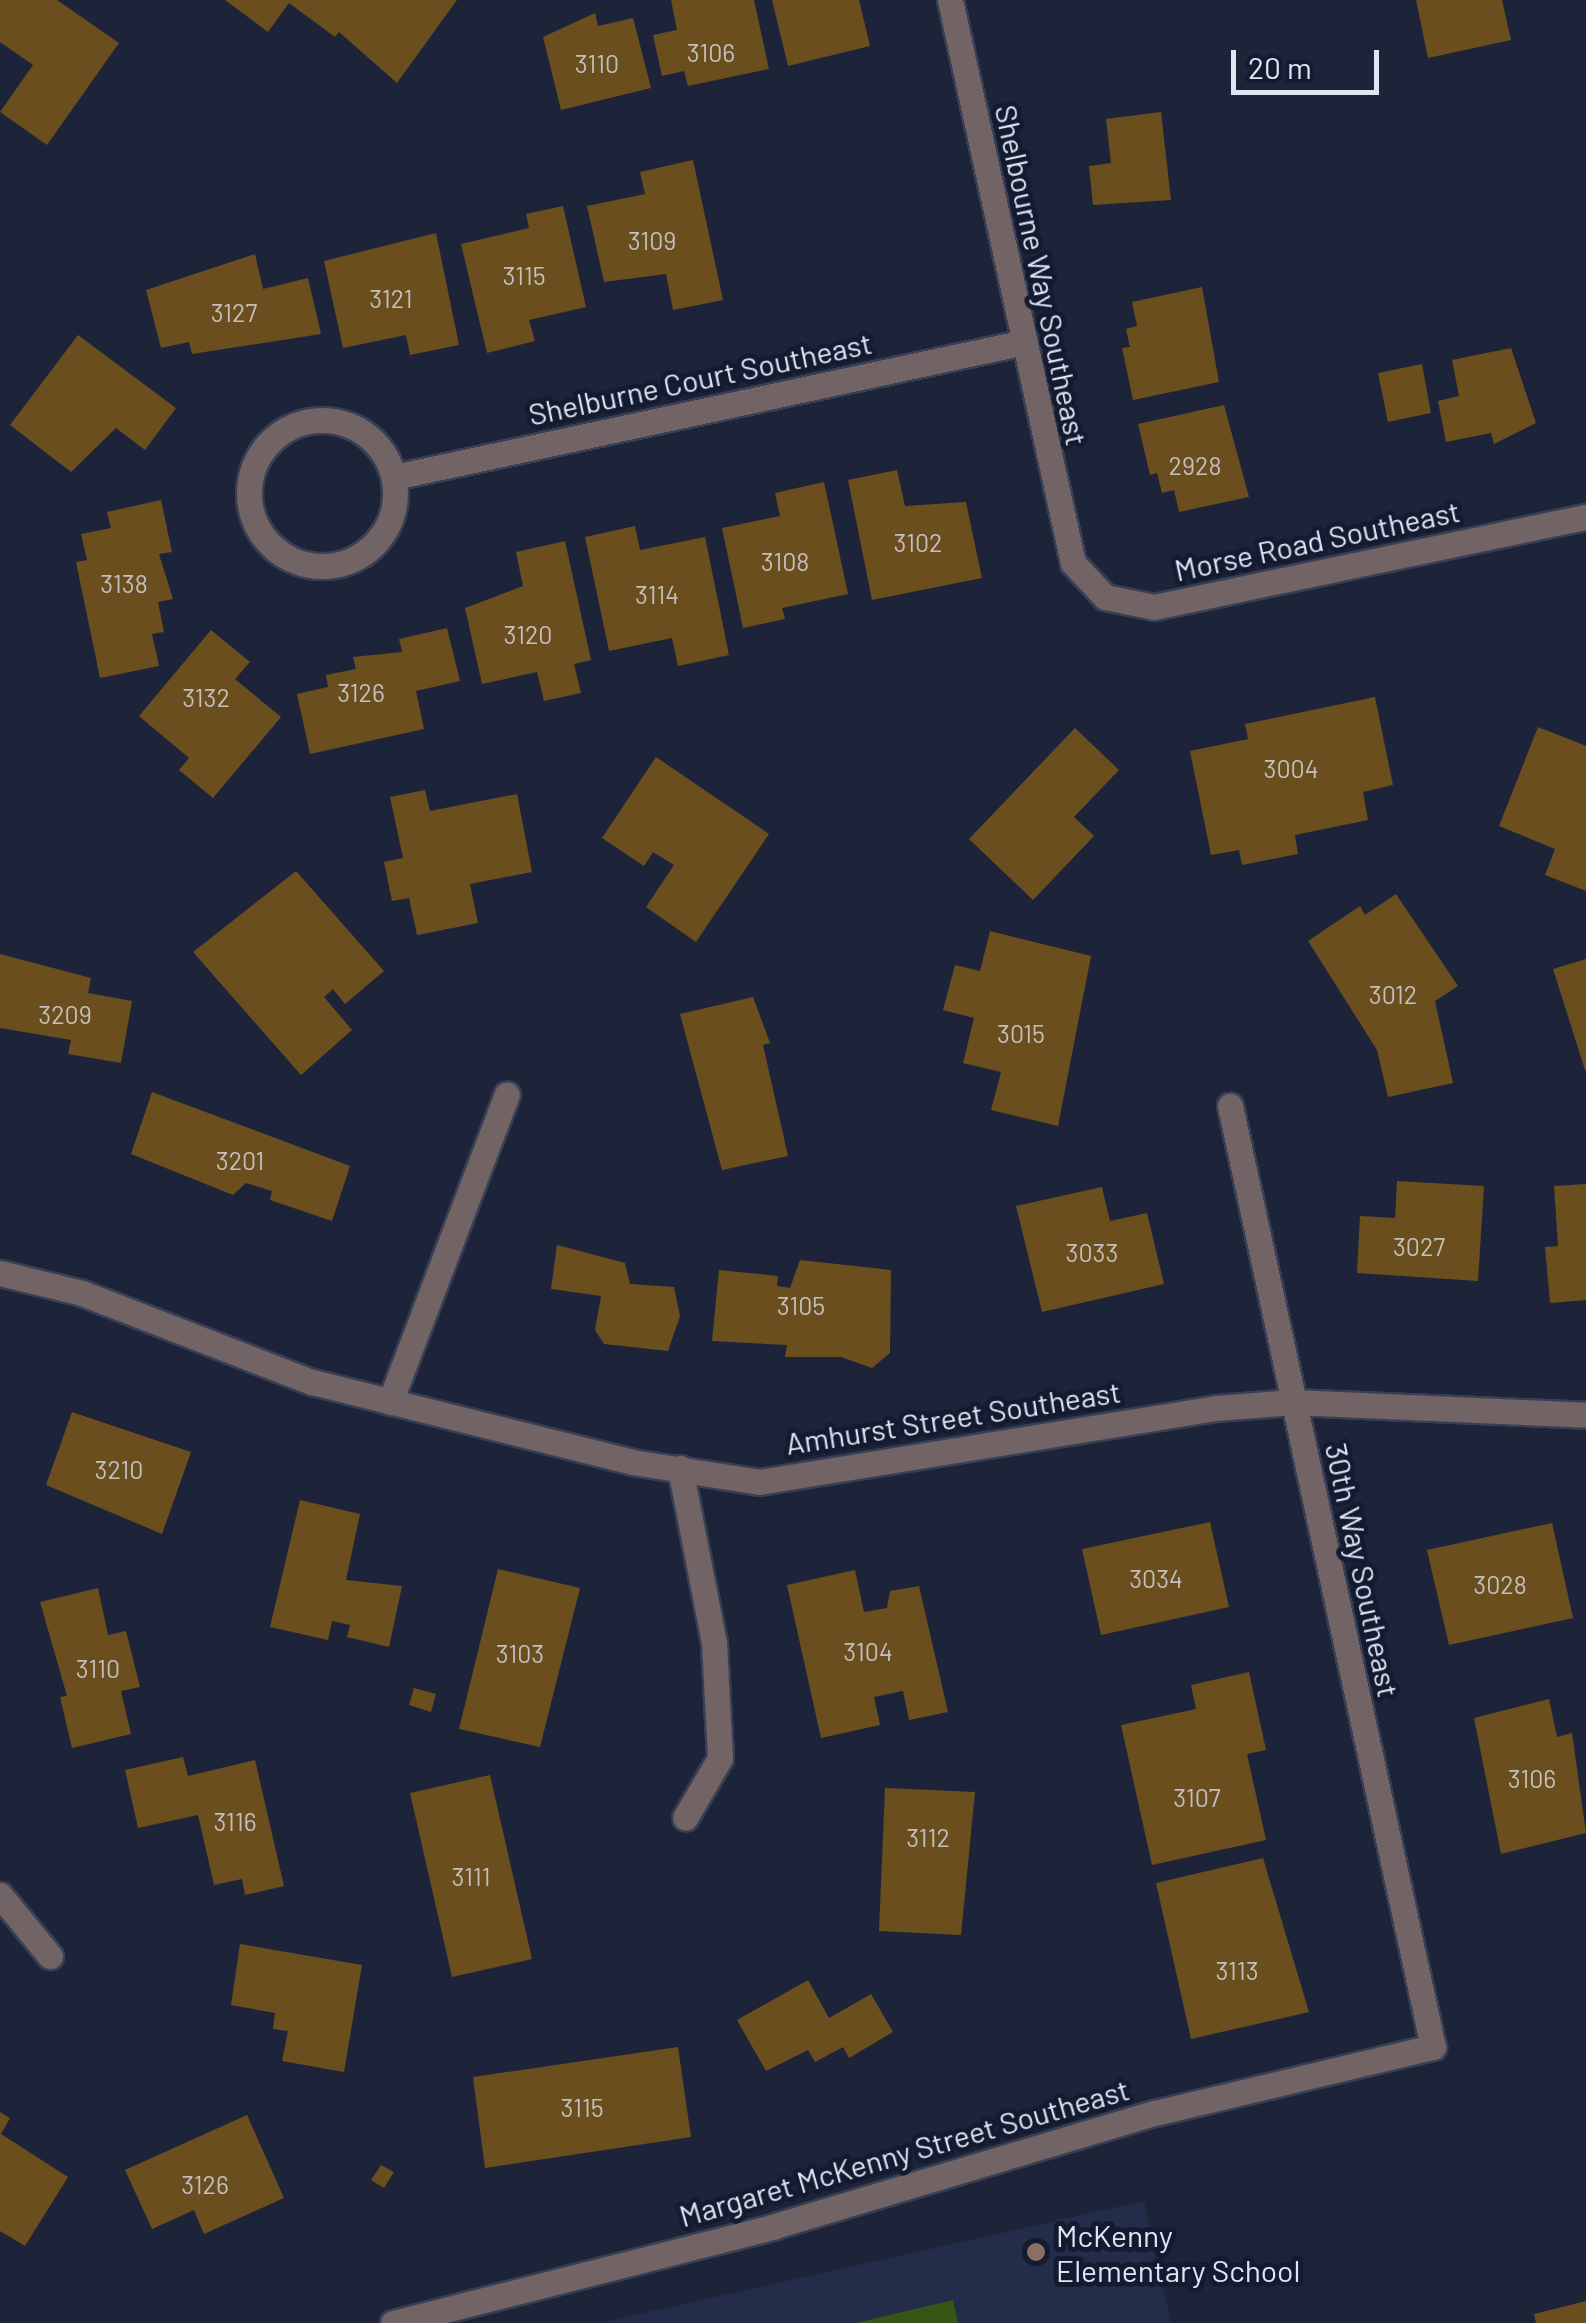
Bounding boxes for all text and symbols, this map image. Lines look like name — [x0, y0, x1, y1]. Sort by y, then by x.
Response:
scale bar — [1236, 30, 1384, 92]
house number: 3106 — [687, 37, 735, 67]
house number: 3110 — [575, 48, 619, 78]
text: 20 m — [1248, 49, 1312, 85]
street label: Shelbourne Way Southeast — [988, 102, 1096, 448]
house number: 3109 — [628, 225, 676, 255]
house number: 3115 — [502, 260, 546, 290]
house number: 3121 — [369, 283, 413, 313]
house number: 3127 — [211, 297, 257, 327]
street label: Shelburne Court Southeast — [525, 324, 875, 432]
house number: 2928 — [1169, 450, 1221, 480]
street label: Morse Road Southeast — [1171, 492, 1463, 588]
house number: 3102 — [894, 527, 942, 557]
house number: 3108 — [761, 546, 809, 576]
house number: 3138 — [100, 568, 148, 598]
house number: 3114 — [635, 579, 679, 609]
house number: 3120 — [504, 619, 552, 649]
house number: 3126 — [337, 677, 385, 707]
house number: 3132 — [182, 682, 230, 712]
house number: 3004 — [1264, 753, 1318, 783]
house number: 3012 — [1369, 979, 1417, 1009]
house number: 3209 — [38, 999, 92, 1029]
house number: 3015 — [997, 1018, 1045, 1048]
house number: 3201 — [216, 1145, 264, 1175]
house number: 3027 — [1393, 1231, 1445, 1261]
house number: 3033 — [1066, 1237, 1118, 1267]
house number: 3105 — [777, 1290, 825, 1320]
street label: Amhurst Street Southeast — [783, 1373, 1123, 1461]
street label: 30th Way Southeast — [1319, 1440, 1407, 1700]
house number: 3210 — [95, 1454, 143, 1484]
house number: 3034 — [1129, 1563, 1183, 1593]
house number: 3028 — [1473, 1569, 1527, 1599]
house number: 3104 — [843, 1636, 893, 1666]
house number: 3103 — [496, 1638, 544, 1668]
house number: 3110 — [76, 1653, 120, 1683]
house number: 3106 — [1508, 1763, 1556, 1793]
house number: 3107 — [1173, 1782, 1221, 1812]
house number: 3116 — [213, 1806, 257, 1836]
house number: 3112 — [906, 1822, 950, 1852]
house number: 3111 — [451, 1861, 491, 1891]
house number: 3113 — [1215, 1955, 1259, 1985]
street label: Margaret McKenny Street Southeast — [675, 2070, 1133, 2234]
house number: 3115 — [560, 2092, 604, 2122]
house number: 3126 — [181, 2169, 229, 2199]
place label: McKenny Elementary School — [1056, 2217, 1300, 2288]
marker: McKenny Elementary School — [1025, 2241, 1047, 2263]

